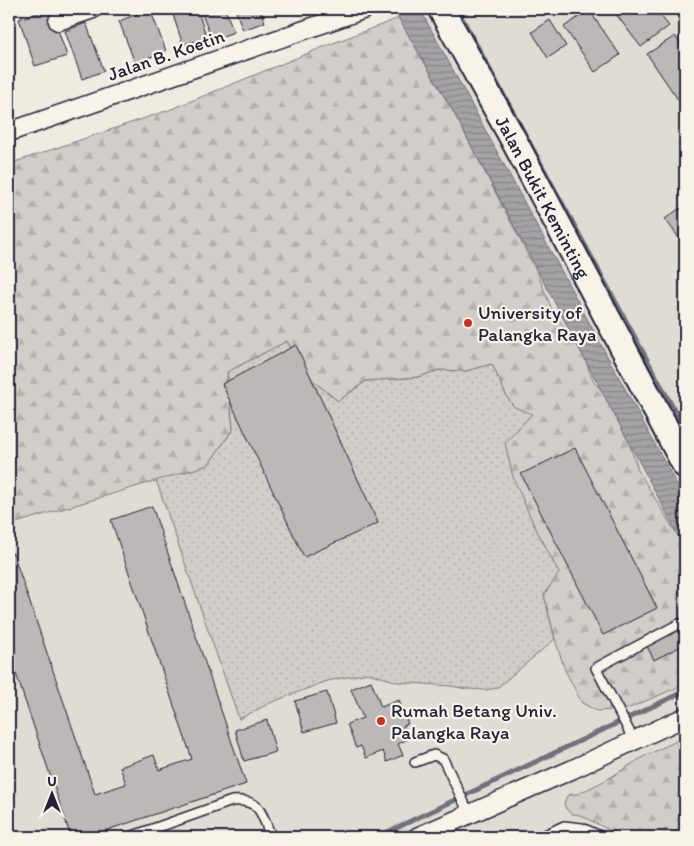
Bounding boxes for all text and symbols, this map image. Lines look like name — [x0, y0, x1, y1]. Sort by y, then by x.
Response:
street label: Jalan B. Koetin — [105, 24, 227, 86]
street label: Jalan Bukit Keminting — [491, 112, 596, 282]
place label: University of Palangka Raya — [478, 301, 596, 346]
marker: University of Palangka Raya — [462, 317, 474, 329]
place label: Rumah Betang Univ. Palangka Raya — [391, 699, 557, 744]
marker: Rumah Betang Univ. Palangka Raya — [375, 715, 387, 727]
north arrow — [28, 768, 78, 818]
text: U — [47, 773, 57, 790]

